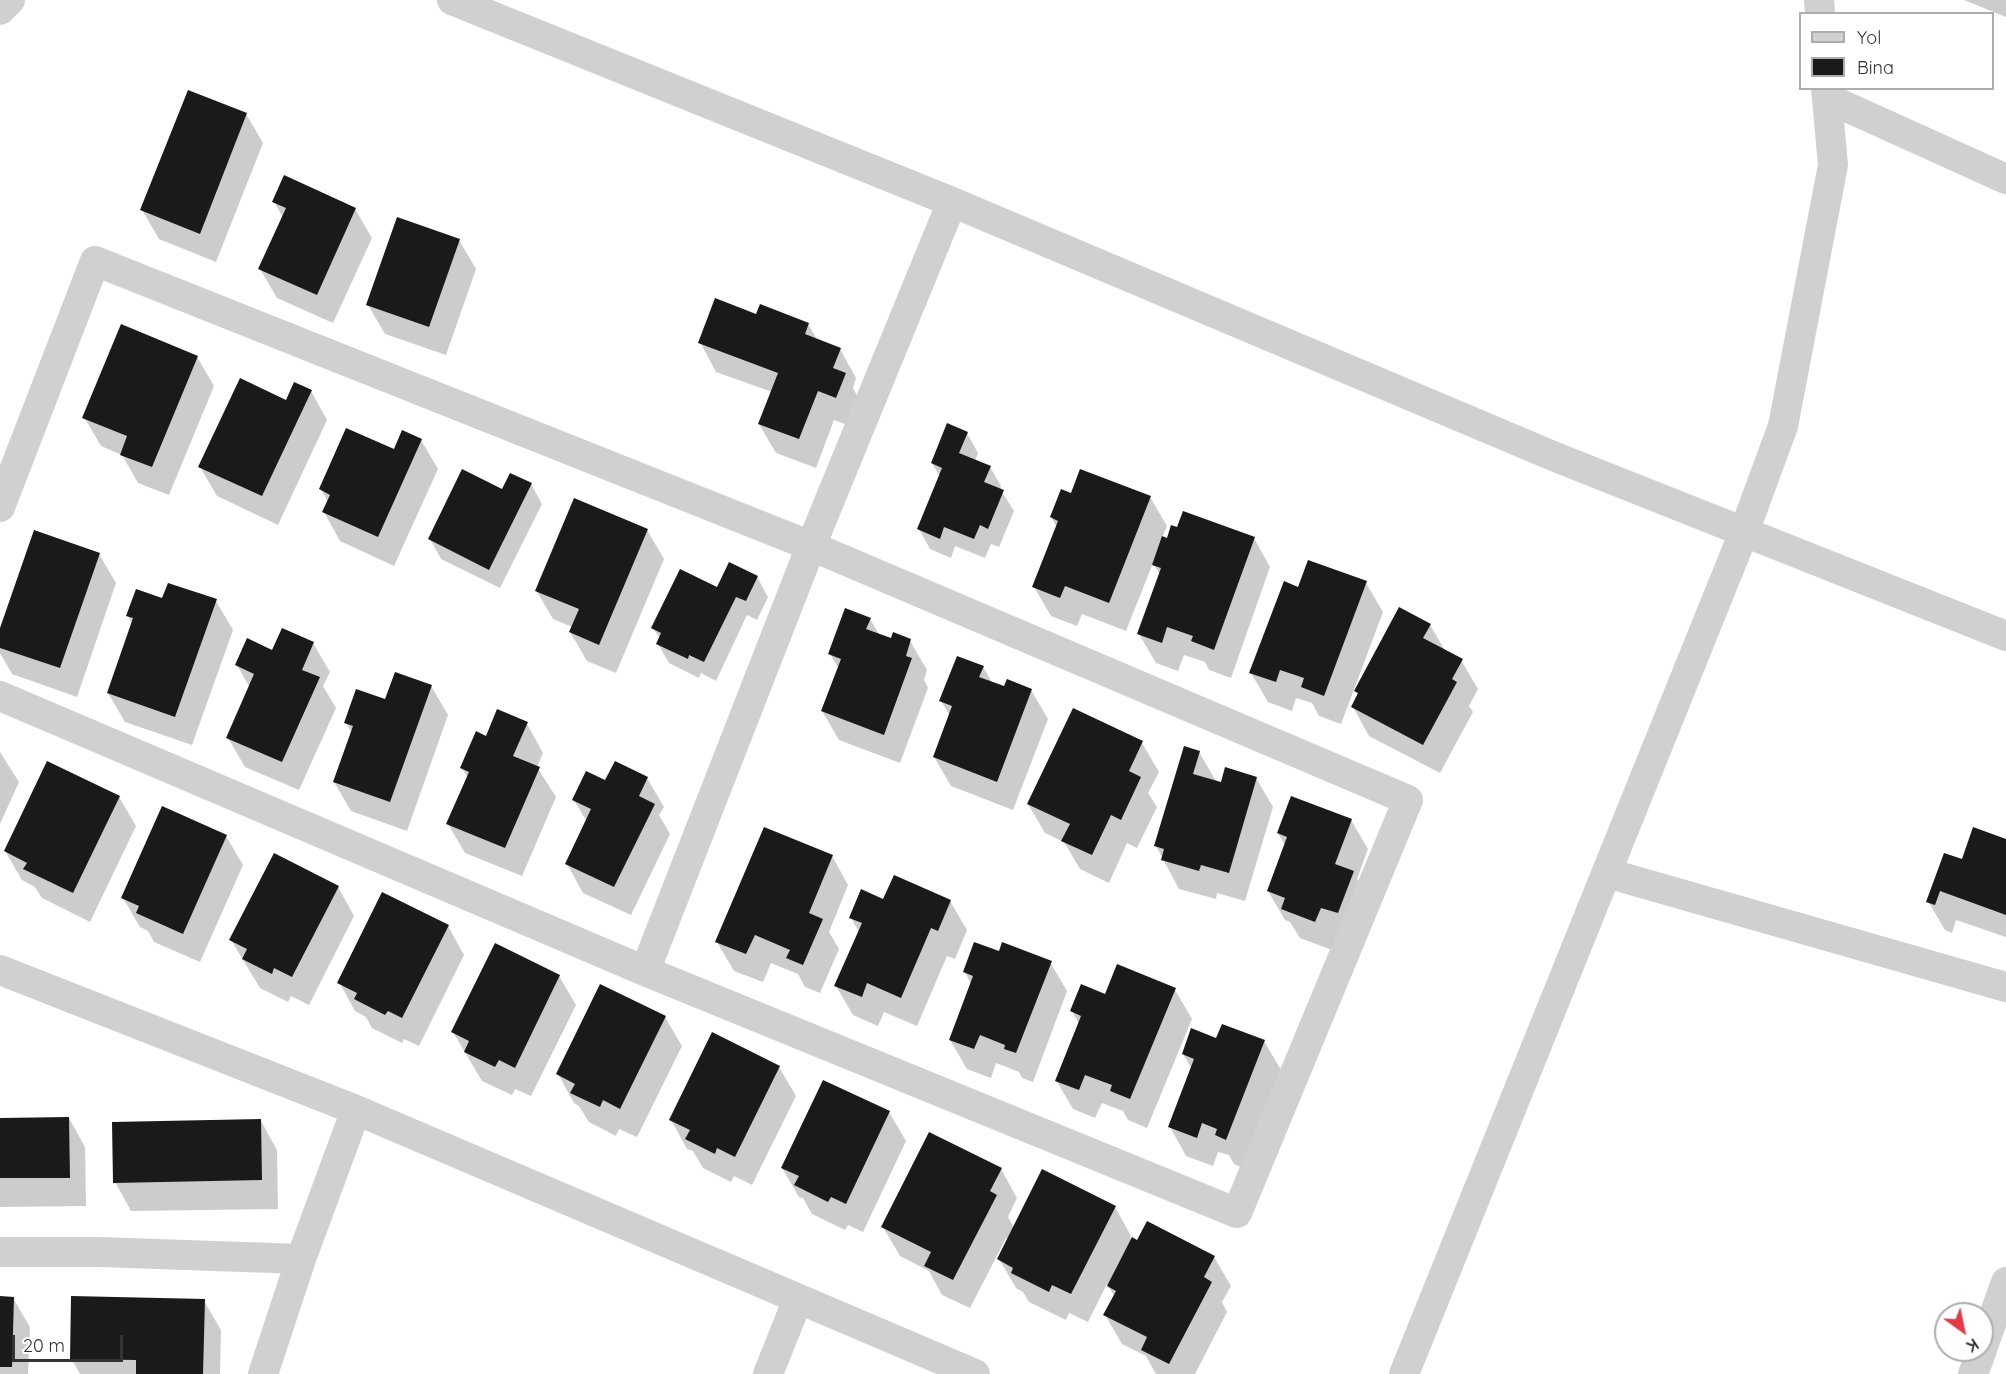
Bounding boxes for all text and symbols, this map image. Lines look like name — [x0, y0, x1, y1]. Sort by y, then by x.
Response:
legend — [1799, 12, 1994, 90]
text: Yol — [1857, 26, 1881, 49]
text: Bina — [1857, 56, 1894, 79]
north arrow — [1934, 1302, 1994, 1362]
scale bar — [15, 1323, 126, 1361]
text: 20 m — [23, 1334, 65, 1357]
text: K — [1963, 1334, 1983, 1357]

